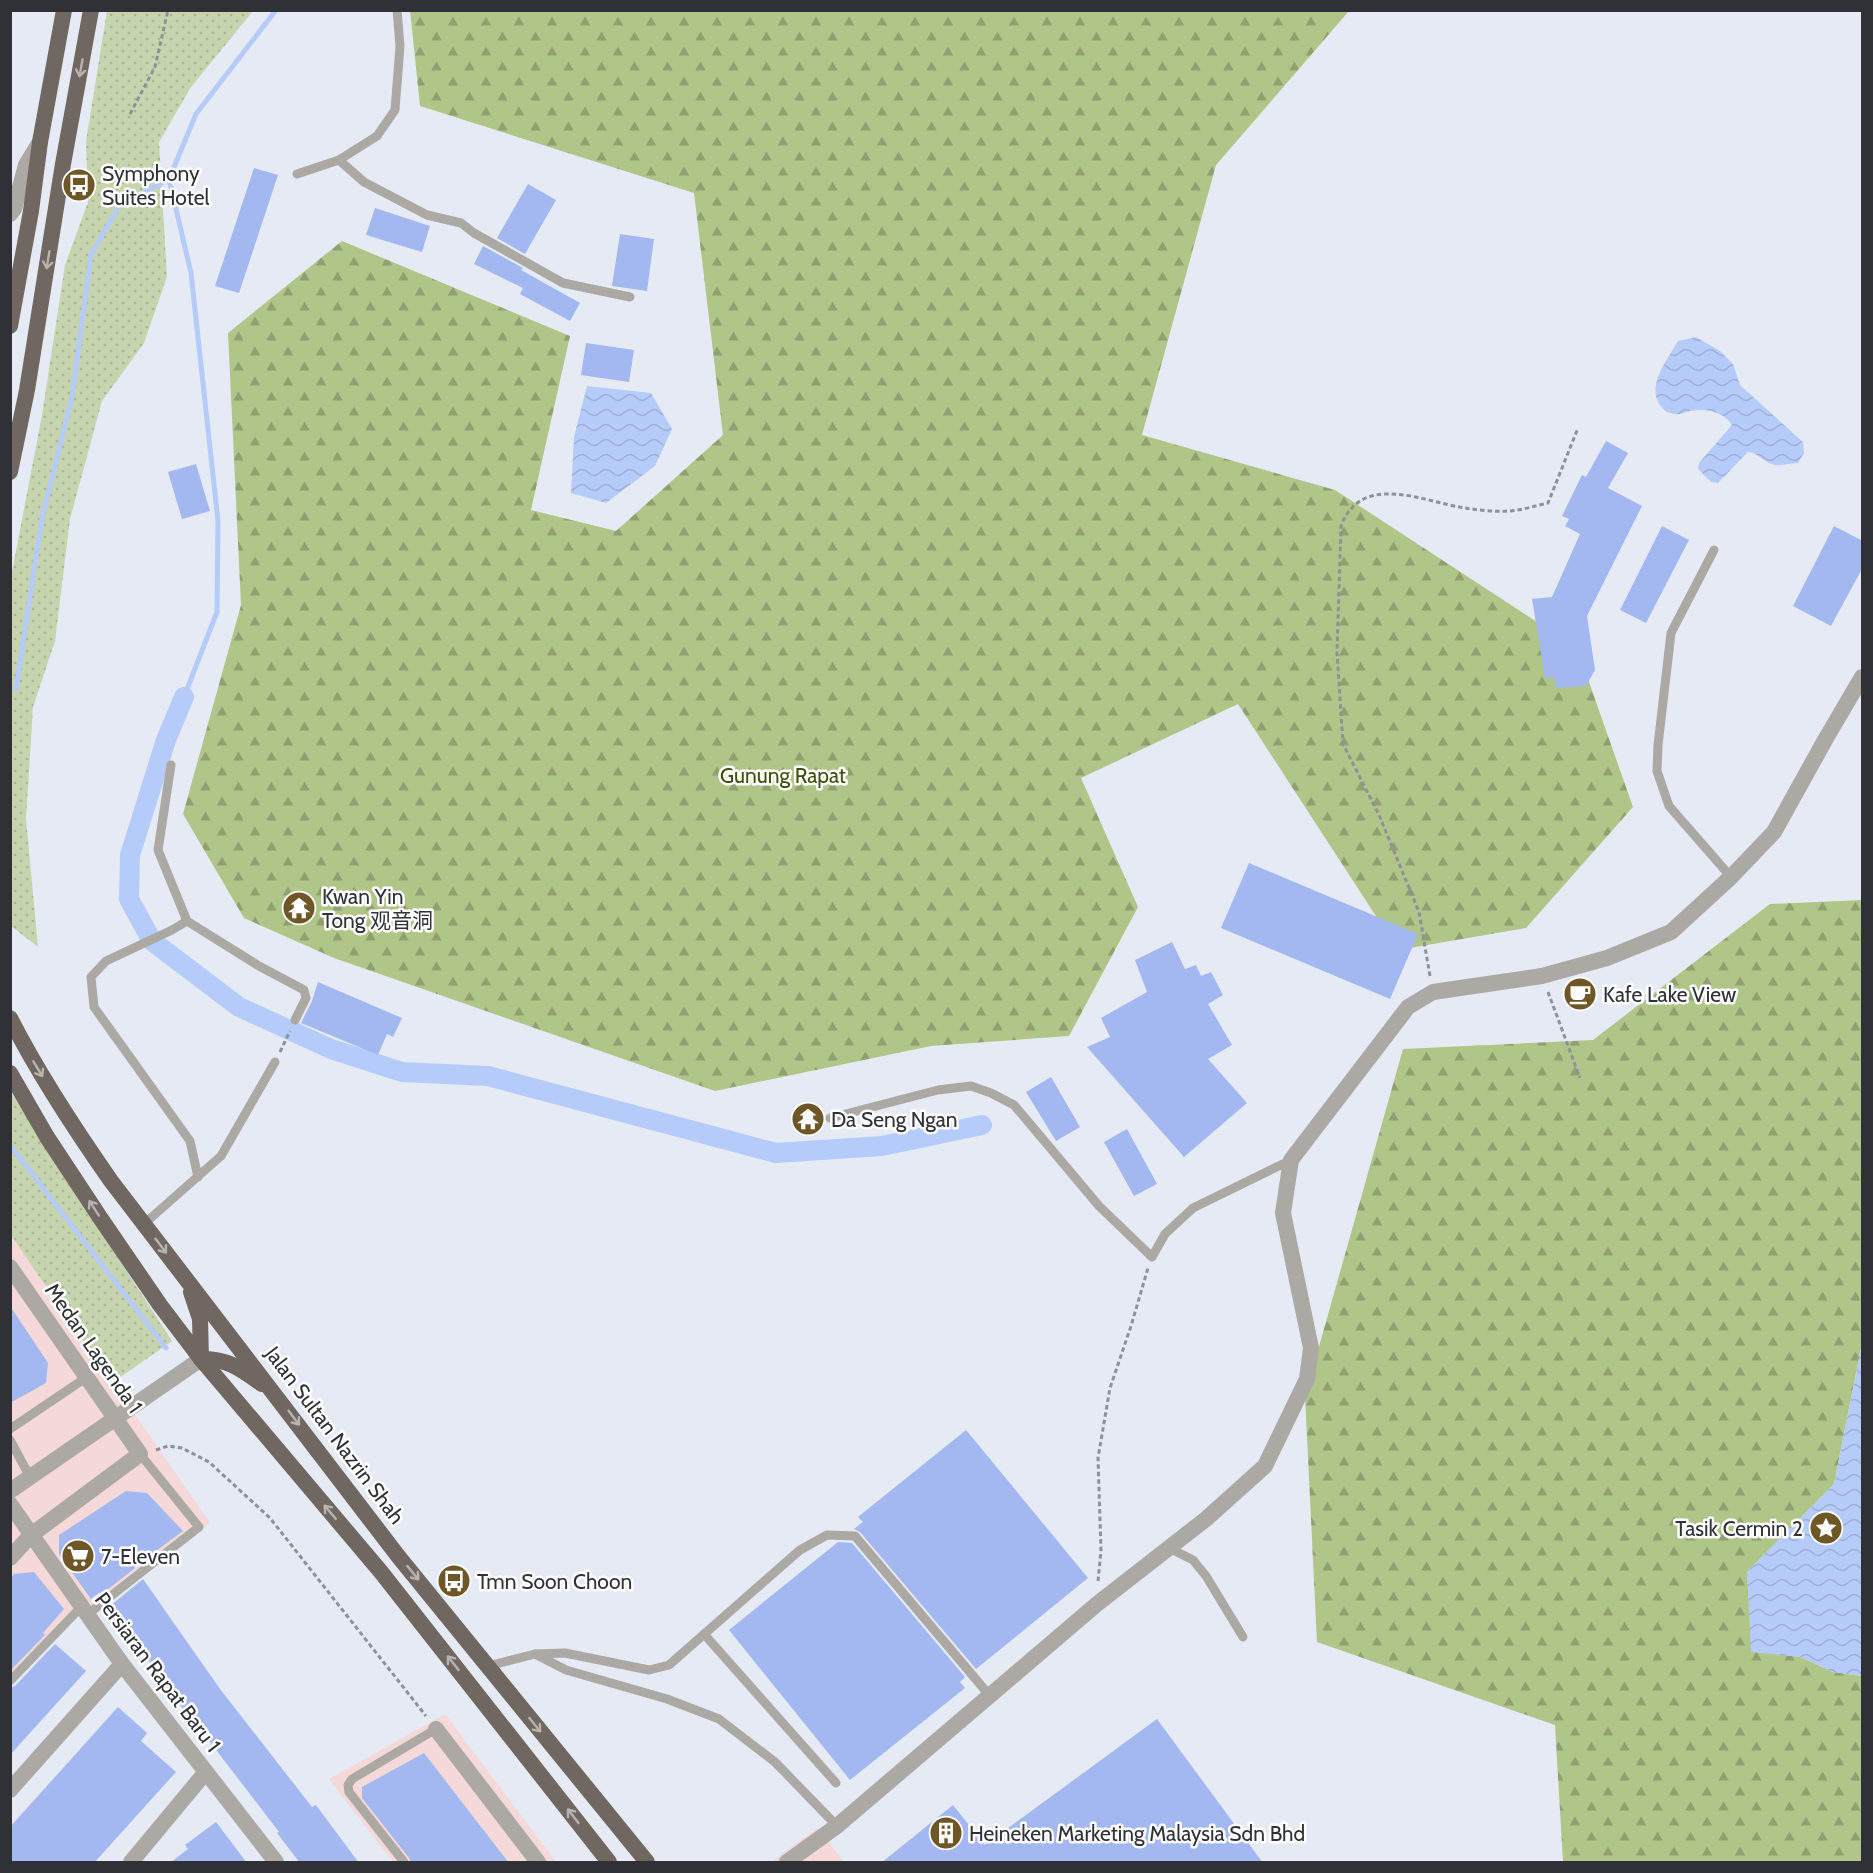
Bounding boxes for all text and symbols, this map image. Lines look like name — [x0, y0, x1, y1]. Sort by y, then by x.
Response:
one-way arrow — [75, 58, 86, 77]
place label: Symphony Suites Hotel — [102, 161, 209, 210]
bus stop icon: Symphony Suites Hotel — [61, 167, 97, 203]
one-way arrow — [42, 250, 53, 270]
park label: Gunung Rapat — [720, 763, 846, 788]
place label: Kwan Yin Tong 观音洞 — [322, 884, 433, 933]
temple icon: Kwan Yin Tong 观音洞 — [281, 890, 317, 926]
cafe icon: Kafe Lake View — [1562, 976, 1598, 1012]
place label: Kafe Lake View — [1603, 982, 1736, 1007]
one-way arrow — [32, 1060, 44, 1077]
temple icon: Da Seng Ngan — [790, 1101, 826, 1137]
place label: Da Seng Ngan — [831, 1107, 958, 1132]
one-way arrow — [88, 1201, 100, 1217]
one-way arrow — [155, 1238, 168, 1254]
street label: Medan Lagenda 1 — [40, 1278, 148, 1418]
street label: Jalan Sultan Nazrin Shah — [260, 1341, 410, 1529]
one-way arrow — [288, 1410, 300, 1426]
one-way arrow — [323, 1505, 337, 1520]
place icon: Tasik Cermin 2 — [1808, 1510, 1844, 1546]
place label: Tasik Cermin 2 — [1675, 1516, 1803, 1541]
supermarket icon: 7-Eleven — [60, 1538, 96, 1574]
place label: 7-Eleven — [101, 1544, 180, 1569]
bus stop icon: Tmn Soon Choon — [436, 1563, 472, 1599]
one-way arrow — [406, 1565, 419, 1581]
place label: Tmn Soon Choon — [477, 1569, 632, 1594]
street label: Persiaran Rapat Baru 1 — [90, 1587, 226, 1757]
one-way arrow — [446, 1655, 459, 1671]
one-way arrow — [529, 1717, 542, 1733]
one-way arrow — [567, 1809, 580, 1825]
building icon: Heineken Marketing Malaysia Sdn Bhd — [928, 1815, 964, 1851]
place label: Heineken Marketing Malaysia Sdn Bhd — [969, 1821, 1305, 1846]

